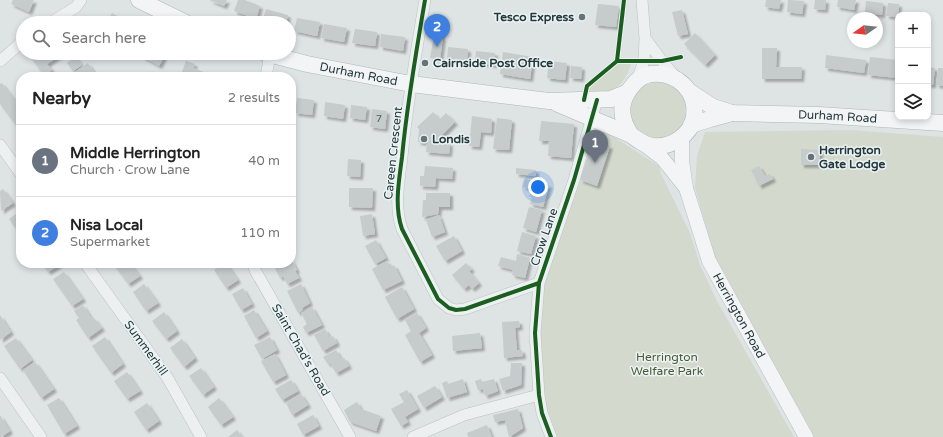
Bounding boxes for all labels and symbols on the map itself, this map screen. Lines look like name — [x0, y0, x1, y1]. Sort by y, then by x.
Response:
place label: Tesco Express — [493, 10, 574, 25]
marker: Tesco Express — [577, 12, 587, 22]
north arrow — [847, 12, 883, 48]
pin: 2 — [424, 14, 450, 47]
place label: Cairnside Post Office — [433, 56, 553, 70]
marker: Cairnside Post Office — [420, 58, 430, 68]
street label: Durham Road — [318, 60, 399, 88]
street label: Careen Crescent — [381, 105, 405, 200]
street label: Durham Road — [798, 108, 878, 126]
house number: 7 — [376, 113, 382, 125]
pin: 1 — [582, 130, 608, 163]
place label: Londis — [432, 132, 470, 146]
marker: Londis — [419, 134, 429, 144]
place label: Herrington Gate Lodge — [819, 143, 885, 172]
marker: Herrington Gate Lodge — [806, 152, 816, 162]
your location — [528, 177, 548, 197]
street label: Crow Lane — [528, 206, 560, 268]
street label: Herrington Road — [710, 270, 768, 361]
street label: Saint Chad's Road — [269, 302, 333, 398]
street label: Summerhill — [121, 318, 171, 378]
park label: Herrington Welfare Park — [631, 350, 704, 378]

